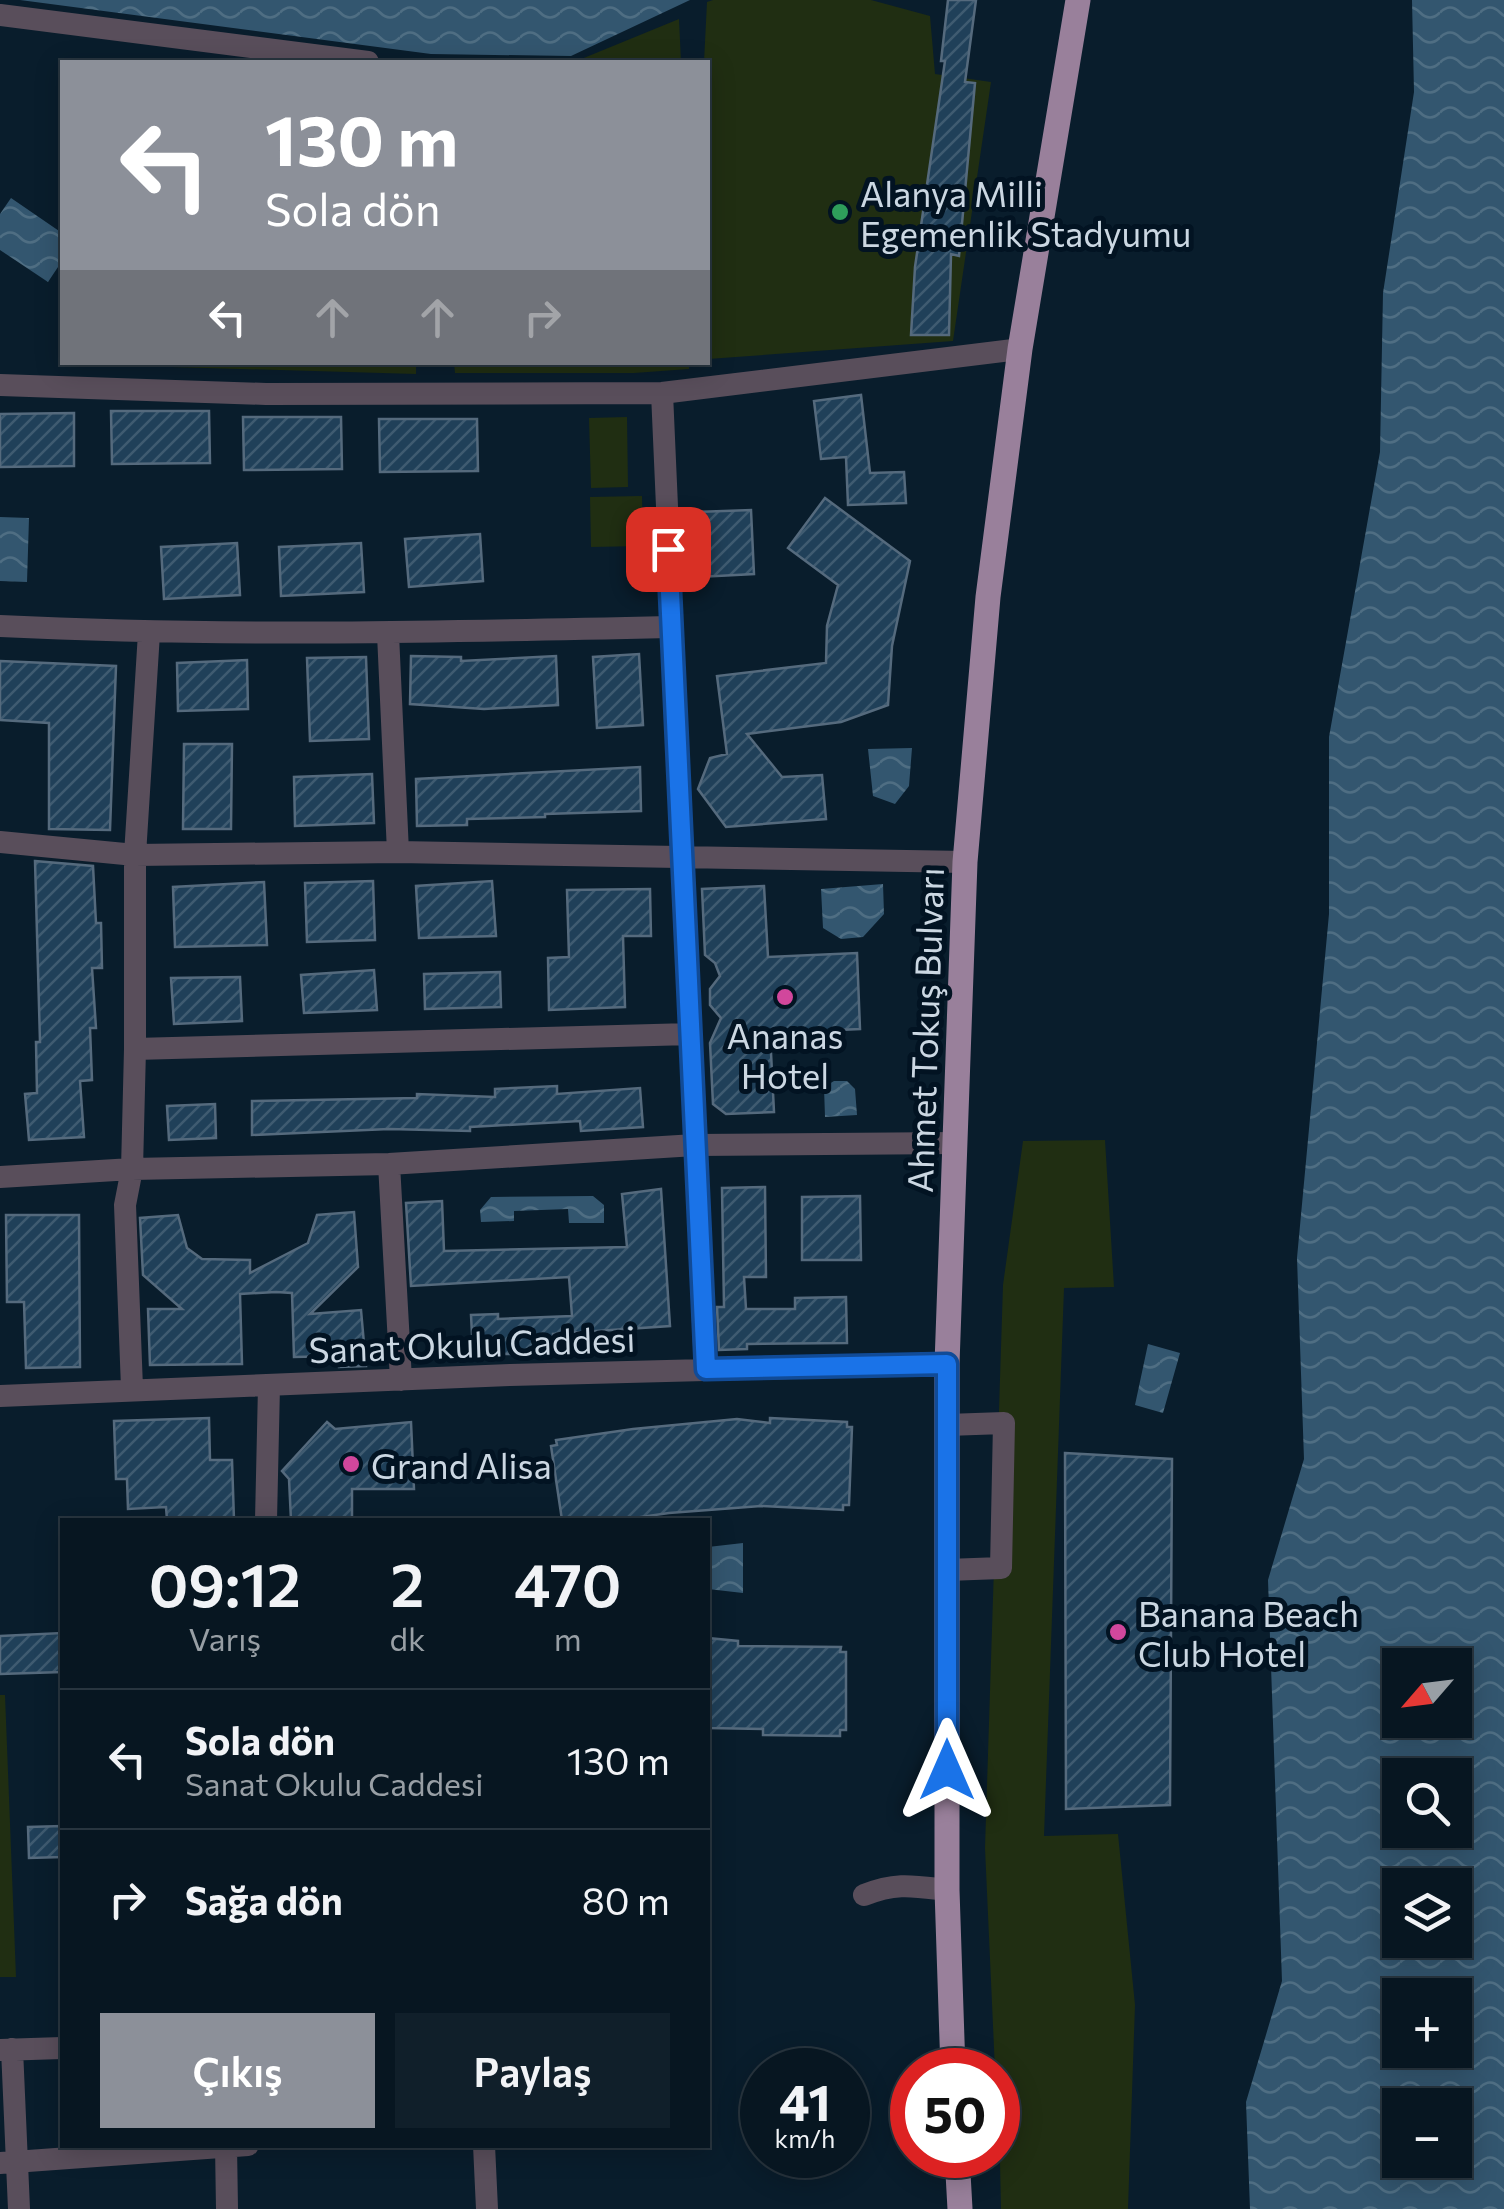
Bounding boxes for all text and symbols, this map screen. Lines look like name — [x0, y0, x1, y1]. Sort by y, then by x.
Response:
text: 130 m — [265, 95, 458, 180]
icon: left — [100, 100, 230, 230]
place label: Alanya Milli Egemenlik Stadyumu — [860, 171, 1191, 254]
text: Sola dön — [265, 180, 441, 235]
marker: Alanya Milli Egemenlik Stadyumu — [829, 201, 851, 223]
icon: left — [200, 290, 255, 345]
icon: ahead — [305, 290, 360, 345]
icon: ahead — [410, 290, 465, 345]
icon: right — [515, 290, 570, 345]
pin — [626, 507, 711, 592]
icon: arrive — [641, 522, 696, 577]
street label: Ahmet Tokuş Bulvarı — [897, 866, 951, 1194]
marker: Ananas Hotel — [774, 986, 796, 1008]
place label: Ananas Hotel — [727, 1013, 843, 1096]
street label: Sanat Okulu Caddesi — [308, 1316, 636, 1370]
place label: Grand Alisa — [371, 1443, 552, 1486]
marker: Grand Alisa — [340, 1453, 362, 1475]
text: 09:12 — [149, 1546, 301, 1619]
text: 2 — [391, 1546, 424, 1619]
text: 470 — [514, 1546, 621, 1619]
place label: Banana Beach Club Hotel — [1138, 1591, 1359, 1674]
text: Varış — [189, 1618, 261, 1658]
text: dk — [390, 1618, 425, 1658]
text: m — [554, 1618, 582, 1658]
marker: Banana Beach Club Hotel — [1107, 1621, 1129, 1643]
north arrow — [1382, 1648, 1472, 1738]
map controls — [1382, 1648, 1472, 2178]
text: Sola dön — [185, 1716, 335, 1763]
position arrow — [895, 1718, 999, 1822]
icon: left — [100, 1732, 155, 1787]
text: 130 m — [567, 1736, 670, 1783]
button: search — [1382, 1758, 1472, 1848]
text: Sanat Okulu Caddesi — [185, 1763, 484, 1803]
button: layers — [1382, 1868, 1472, 1958]
icon: right — [100, 1872, 155, 1927]
text: Sağa dön — [185, 1876, 343, 1923]
text: 80 m — [582, 1876, 670, 1923]
button: + — [1382, 1978, 1472, 2068]
button: Çıkış — [100, 2013, 375, 2128]
button: Paylaş — [395, 2013, 670, 2128]
speed limit sign: 50 — [890, 2048, 1020, 2178]
text: 41 — [779, 2070, 831, 2131]
button: − — [1382, 2088, 1472, 2178]
text: km/h — [775, 2123, 835, 2153]

